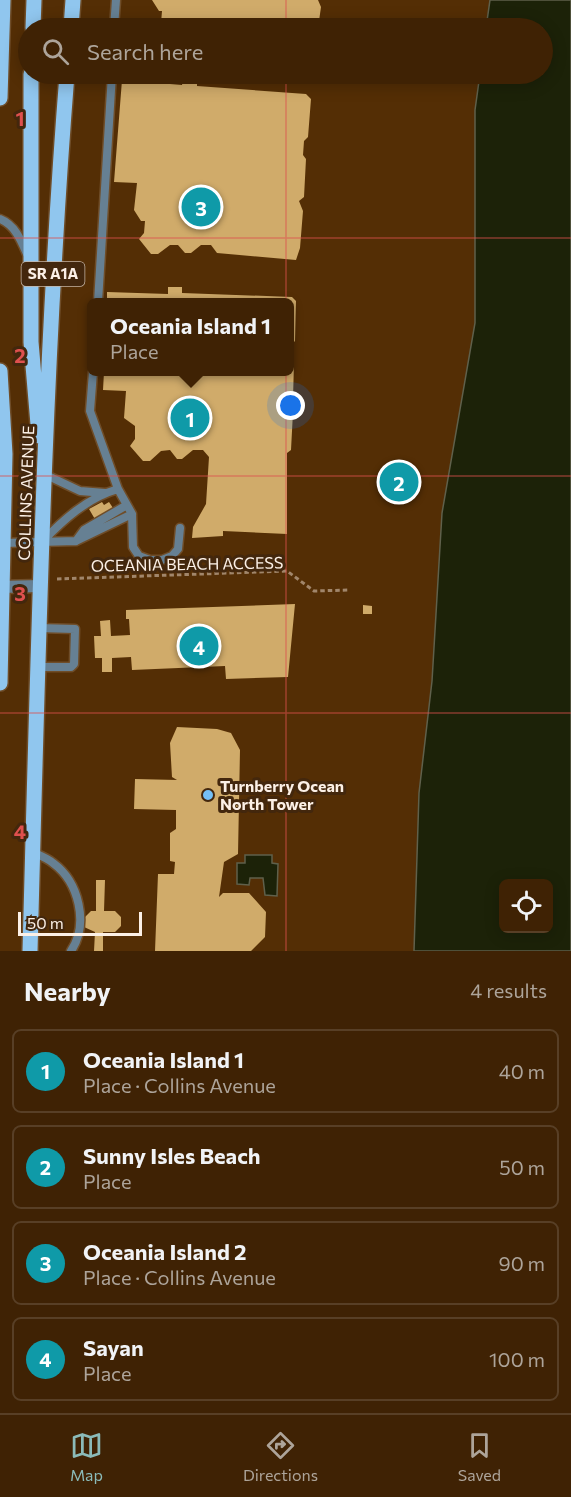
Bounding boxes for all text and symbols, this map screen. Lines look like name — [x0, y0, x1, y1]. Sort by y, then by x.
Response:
search box — [18, 18, 553, 84]
icon: search — [39, 35, 72, 68]
text: Search here — [87, 38, 203, 65]
text: 1 — [15, 106, 25, 130]
pin: 3 — [182, 184, 220, 230]
road number: SR A1A — [22, 262, 84, 286]
popup — [87, 298, 294, 376]
text: Oceania Island 1 — [110, 312, 271, 339]
text: Place — [110, 339, 159, 363]
text: 2 — [14, 343, 26, 367]
your location — [276, 391, 305, 420]
pin: 1 — [170, 396, 210, 440]
street label: COLLINS AVENUE — [14, 425, 37, 561]
pin: 2 — [380, 460, 418, 504]
street label: OCEANIA BEACH ACCESS — [91, 552, 283, 575]
text: 3 — [14, 581, 26, 605]
pin: 4 — [180, 624, 218, 668]
place label: Turnberry Ocean North Tower — [220, 776, 344, 813]
marker: Turnberry Ocean North Tower — [201, 788, 215, 802]
text: 4 — [14, 819, 26, 843]
map controls — [499, 879, 553, 933]
button: locate — [499, 879, 553, 933]
scale bar — [18, 909, 142, 936]
text: 50 m — [27, 913, 64, 932]
text: Nearby — [24, 975, 111, 1006]
text: 4 results — [470, 978, 547, 1002]
text: Oceania Island 1 — [83, 1046, 244, 1073]
text: 1 — [41, 1059, 50, 1083]
text: 40 m — [499, 1059, 545, 1083]
text: Place · Collins Avenue — [83, 1073, 276, 1097]
text: Sunny Isles Beach — [83, 1142, 261, 1169]
text: 2 — [40, 1155, 51, 1179]
text: 50 m — [499, 1155, 545, 1179]
text: Place — [83, 1169, 132, 1193]
text: Oceania Island 2 — [83, 1238, 246, 1265]
text: 3 — [40, 1251, 51, 1275]
text: 90 m — [499, 1251, 545, 1275]
text: Place · Collins Avenue — [83, 1265, 276, 1289]
text: Sayan — [83, 1334, 144, 1361]
text: 4 — [39, 1347, 52, 1371]
text: 100 m — [489, 1347, 545, 1371]
text: Place — [83, 1361, 132, 1385]
tab: Map — [70, 1429, 103, 1484]
tab: Directions — [243, 1429, 318, 1484]
tab: Saved — [458, 1429, 501, 1484]

